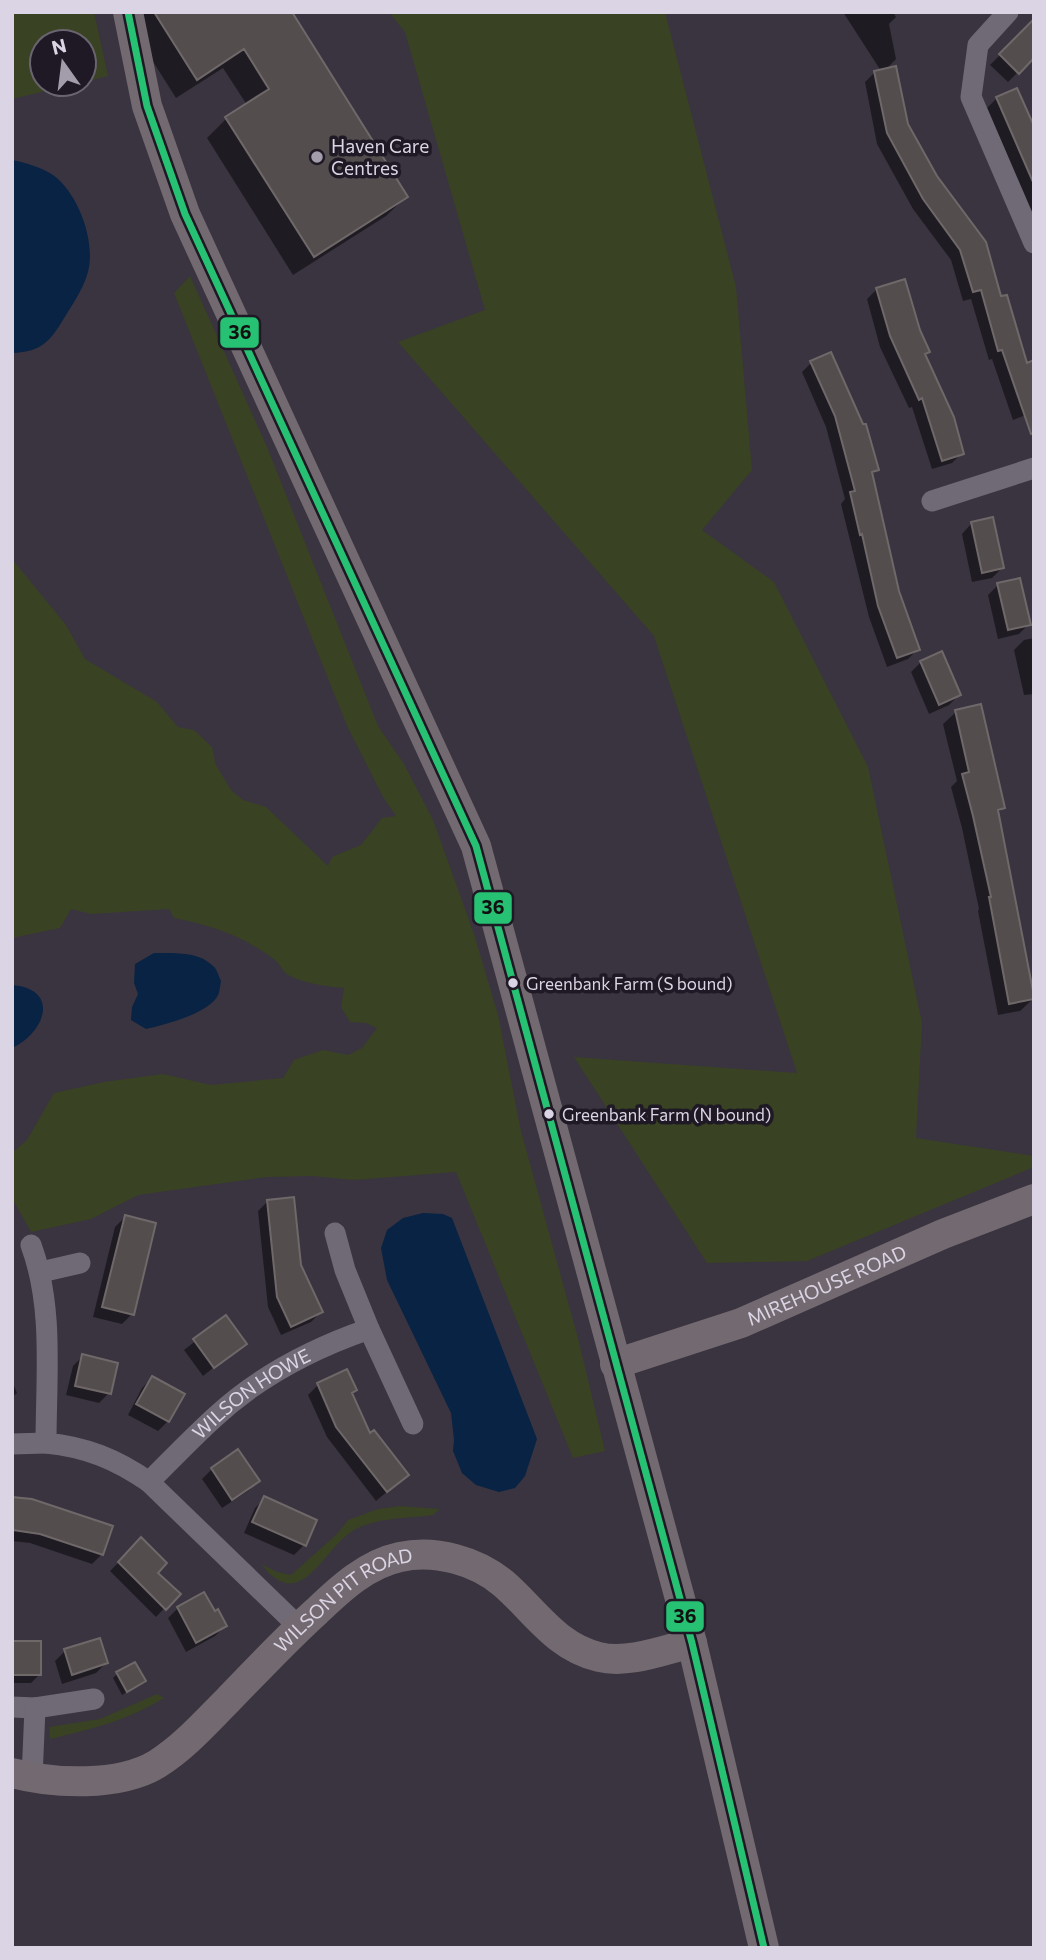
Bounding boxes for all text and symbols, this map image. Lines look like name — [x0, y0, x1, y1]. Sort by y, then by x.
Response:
north arrow — [28, 28, 98, 98]
text: N — [49, 33, 68, 59]
place label: Haven Care Centres — [331, 134, 429, 179]
marker: Haven Care Centres — [309, 149, 325, 165]
line badge: 36 — [219, 316, 260, 349]
text: 36 — [229, 320, 251, 343]
line badge: 36 — [473, 891, 513, 925]
text: 36 — [482, 895, 504, 918]
place label: Greenbank Farm (S bound) — [526, 973, 733, 994]
marker: Greenbank Farm (S bound) — [506, 976, 520, 990]
place label: Greenbank Farm (N bound) — [562, 1104, 771, 1125]
marker: Greenbank Farm (N bound) — [542, 1107, 556, 1121]
street label: MIREHOUSE ROAD — [743, 1240, 910, 1330]
street label: WILSON HOWE — [187, 1343, 314, 1443]
street label: WILSON PIT ROAD — [269, 1543, 414, 1657]
line badge: 36 — [665, 1600, 705, 1633]
text: 36 — [674, 1604, 696, 1627]

